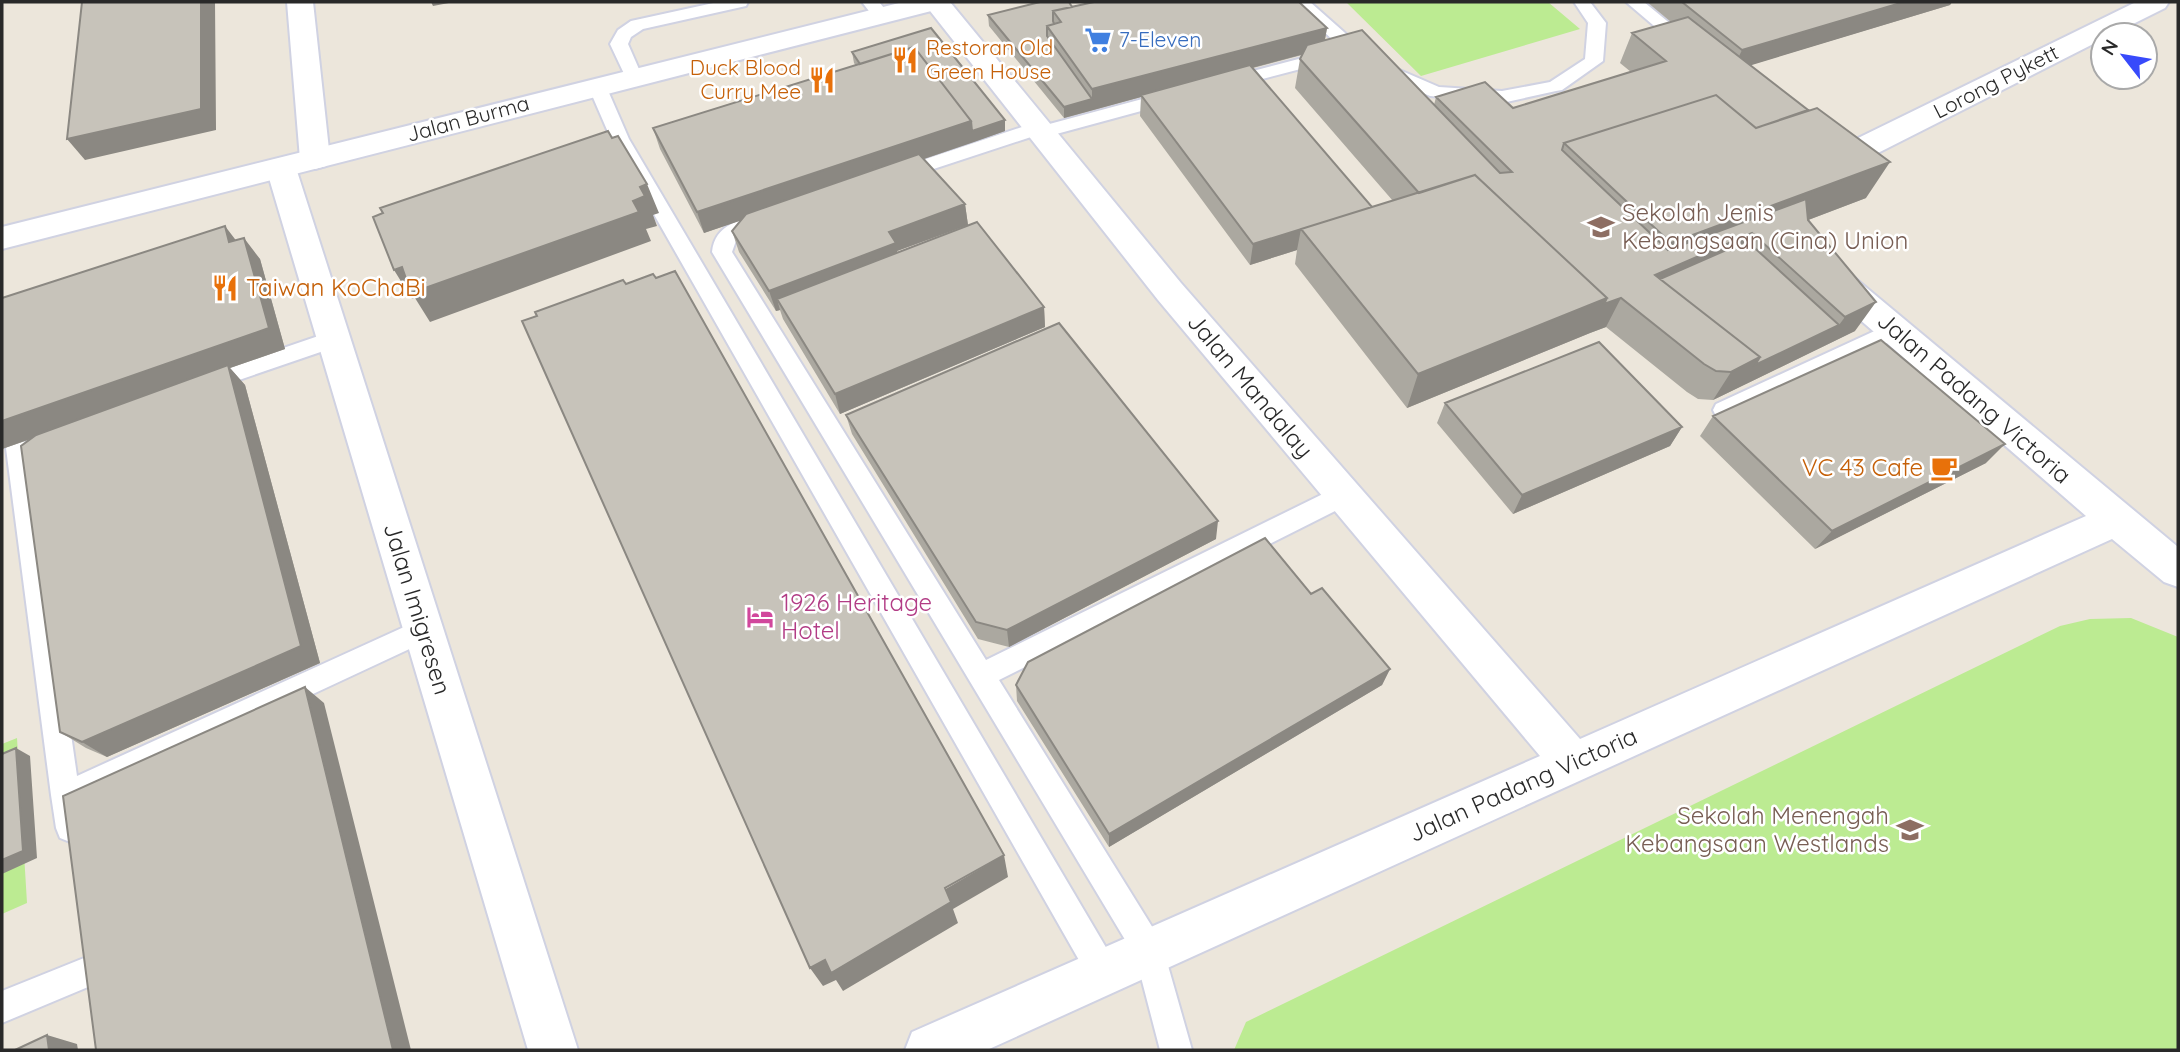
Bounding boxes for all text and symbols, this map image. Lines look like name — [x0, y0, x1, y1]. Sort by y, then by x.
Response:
north arrow — [2089, 21, 2159, 91]
supermarket icon: 7-Eleven — [1083, 25, 1113, 55]
place label: 7-Eleven — [1119, 26, 1201, 52]
place label: Restoran Old Green House — [926, 34, 1053, 84]
text: N — [2096, 35, 2123, 59]
street label: Lorong Pykett — [1929, 39, 2062, 124]
restaurant icon: Restoran Old Green House — [890, 45, 920, 75]
place label: Duck Blood Curry Mee — [690, 54, 801, 104]
restaurant icon: Duck Blood Curry Mee — [807, 65, 837, 95]
street label: Jalan Burma — [404, 89, 532, 147]
place label: Sekolah Jenis Kebangsaan (Cina) Union — [1622, 197, 1908, 255]
school or university icon: Sekolah Jenis Kebangsaan (Cina) Union — [1586, 212, 1616, 242]
place label: Taiwan KoChaBi — [246, 272, 426, 302]
restaurant icon: Taiwan KoChaBi — [210, 273, 240, 303]
street label: Jalan Padang Victoria — [1872, 305, 2078, 490]
street label: Jalan Mandalay — [1181, 307, 1320, 464]
place label: VC 43 Cafe — [1802, 452, 1923, 482]
cafe icon: VC 43 Cafe — [1929, 453, 1959, 483]
street label: Jalan Imigresen — [378, 519, 458, 698]
place label: 1926 Heritage Hotel — [781, 587, 932, 645]
hotel icon: 1926 Heritage Hotel — [745, 602, 775, 632]
street label: Jalan Padang Victoria — [1404, 720, 1641, 848]
place label: Sekolah Menengah Kebangsaan Westlands — [1625, 800, 1889, 858]
school or university icon: Sekolah Menengah Kebangsaan Westlands — [1895, 815, 1925, 845]

